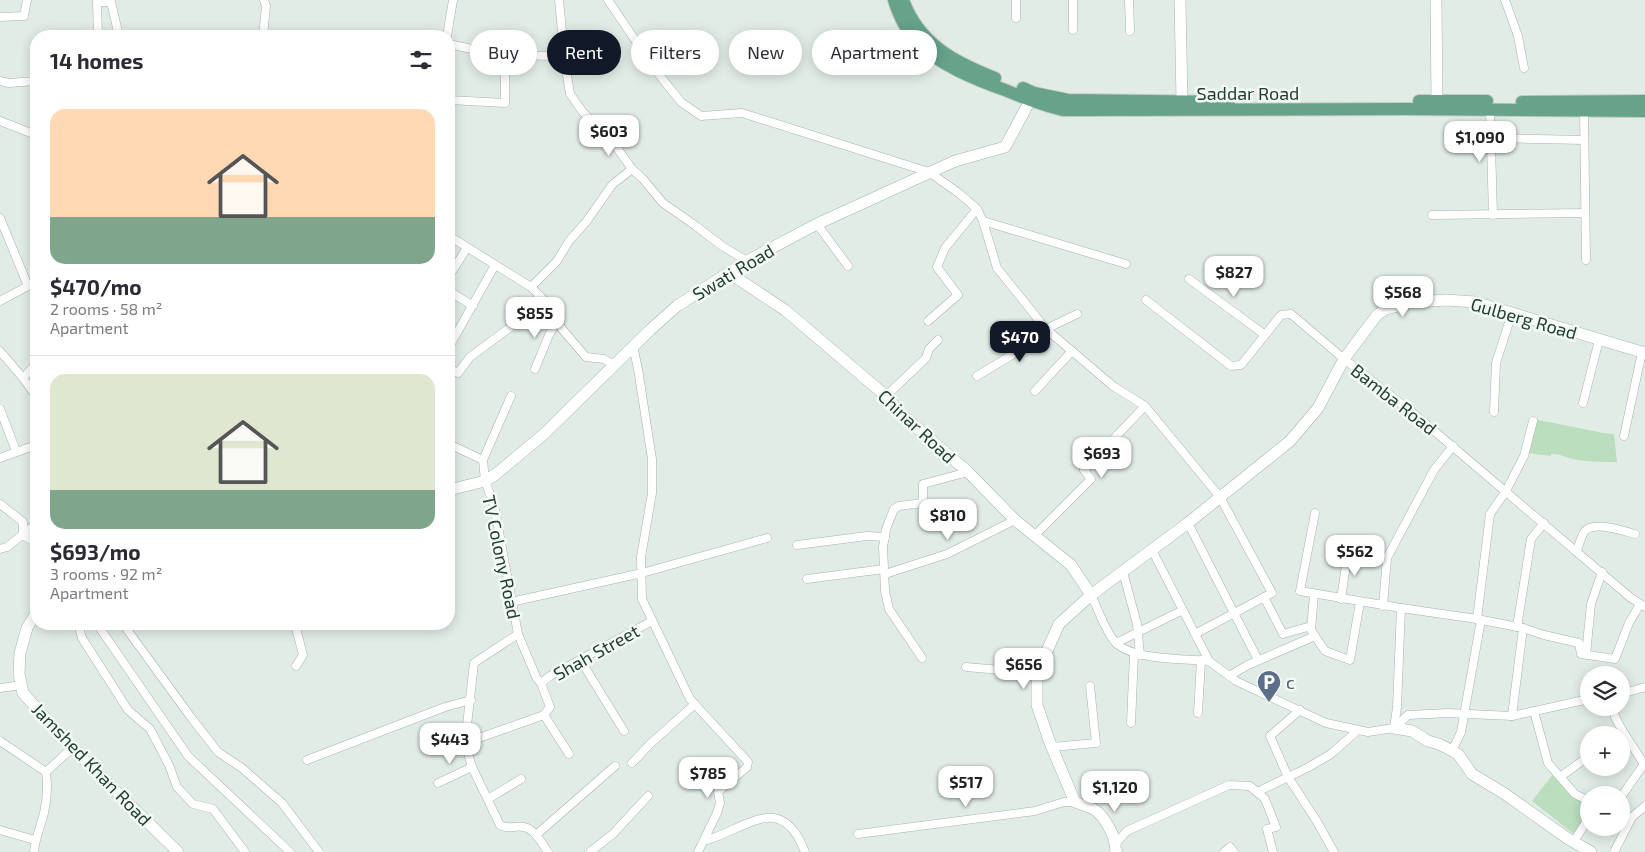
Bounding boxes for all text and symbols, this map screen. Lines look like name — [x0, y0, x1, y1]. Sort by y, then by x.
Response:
chip: Buy — [470, 30, 537, 75]
chip: Rent — [547, 30, 621, 75]
chip: Filters — [631, 30, 719, 75]
chip: New — [729, 30, 802, 75]
chip: Apartment — [812, 30, 937, 75]
icon: filters — [407, 46, 435, 74]
text: 14 homes — [50, 48, 144, 73]
street label: Saddar Road — [1197, 82, 1299, 104]
pin: $603 — [579, 114, 639, 157]
pin: $1,090 — [1439, 120, 1521, 163]
text: $603 — [590, 121, 628, 140]
text: $1,090 — [1455, 127, 1505, 146]
icon: home — [198, 141, 288, 231]
street label: Swati Road — [688, 239, 778, 305]
pin: $827 — [1204, 256, 1264, 298]
text: $827 — [1216, 262, 1253, 281]
text: $470/mo — [50, 274, 142, 299]
pin: $568 — [1373, 276, 1433, 318]
text: $568 — [1384, 282, 1422, 301]
street label: Gulberg Road — [1468, 292, 1580, 344]
pin: $855 — [505, 296, 565, 339]
text: 2 rooms · 58 m² — [50, 299, 163, 318]
text: $855 — [517, 303, 553, 322]
text: Apartment — [50, 318, 129, 337]
pin: $470 — [990, 320, 1050, 363]
text: $470 — [1001, 327, 1039, 346]
street label: Bamba Road — [1347, 359, 1441, 439]
street label: Chinar Road — [874, 385, 960, 467]
icon: home — [198, 407, 288, 497]
pin: $693 — [1072, 436, 1132, 479]
text: $693 — [1083, 443, 1121, 462]
street label: TV Colony Road — [478, 493, 526, 621]
pin: $810 — [918, 498, 978, 541]
text: $810 — [930, 505, 966, 524]
pin: $562 — [1325, 534, 1385, 577]
text: $693/mo — [50, 539, 141, 564]
text: $562 — [1337, 541, 1373, 560]
text: 3 rooms · 92 m² — [50, 564, 162, 583]
text: Apartment — [50, 583, 129, 602]
street label: Shah Street — [549, 619, 643, 685]
pin: $656 — [994, 648, 1054, 690]
text: $656 — [1006, 654, 1043, 673]
map controls — [1580, 666, 1630, 836]
button: layers — [1580, 666, 1630, 716]
parking icon: c — [1256, 669, 1282, 703]
place label: c — [1286, 671, 1295, 693]
street label: Jamshed Khan Road — [28, 698, 156, 830]
pin: $443 — [420, 722, 480, 765]
button: + — [1580, 726, 1630, 776]
text: $443 — [431, 729, 469, 748]
pin: $785 — [678, 756, 738, 799]
text: $785 — [690, 763, 726, 782]
pin: $517 — [936, 766, 996, 808]
pin: $1,120 — [1074, 770, 1156, 813]
text: $517 — [949, 772, 983, 791]
text: $1,120 — [1092, 777, 1138, 796]
button: − — [1580, 786, 1630, 836]

